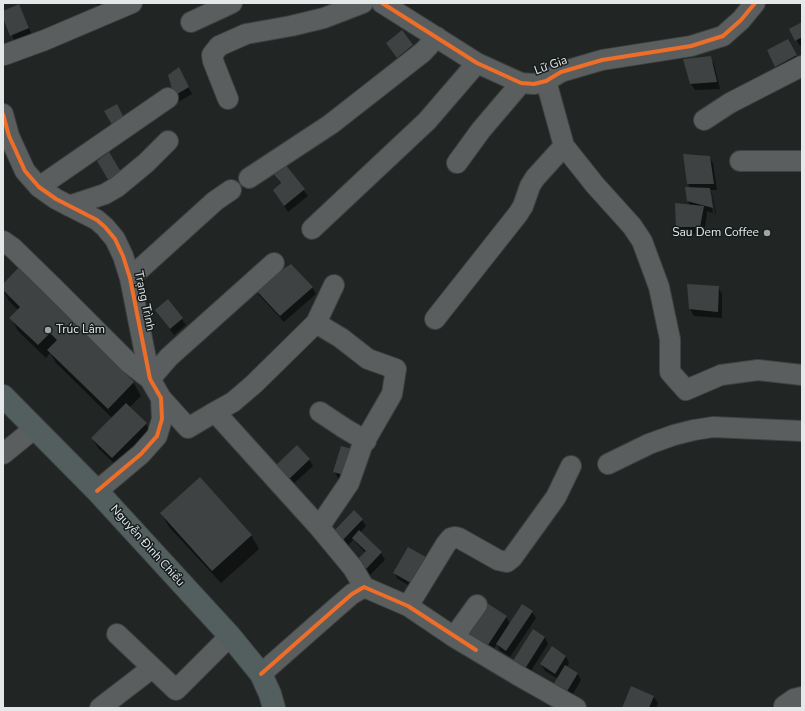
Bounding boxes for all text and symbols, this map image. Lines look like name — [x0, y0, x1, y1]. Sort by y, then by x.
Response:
street label: Lữ Gia — [533, 53, 569, 79]
place label: Sau Dem Coffee — [672, 226, 759, 240]
marker: Sau Dem Coffee — [762, 228, 772, 238]
street label: Trạng Trình — [131, 270, 157, 332]
place label: Trúc Lâm — [56, 323, 105, 337]
marker: Trúc Lâm — [43, 325, 53, 335]
street label: Nguyễn Đình Chiểu — [107, 502, 187, 590]

